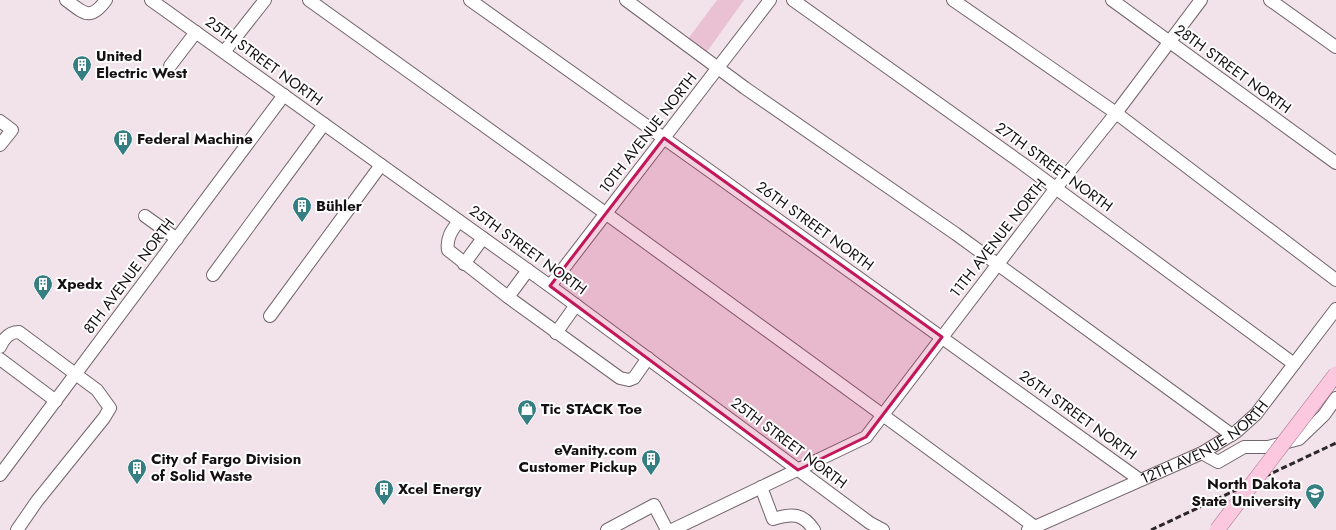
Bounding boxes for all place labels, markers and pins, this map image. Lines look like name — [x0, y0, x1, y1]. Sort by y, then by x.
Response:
place label: United Electric West — [96, 45, 187, 84]
building icon: United Electric West — [71, 54, 93, 82]
building icon: Federal Machine — [112, 128, 134, 156]
place label: Federal Machine — [137, 128, 253, 150]
building icon: Bühler — [291, 195, 313, 223]
place label: Bühler — [316, 195, 363, 217]
building icon: Xpedx — [32, 273, 54, 301]
place label: Xpedx — [57, 273, 102, 295]
shop icon: Tic STACK Toe — [516, 398, 538, 426]
place label: Tic STACK Toe — [541, 398, 643, 420]
place label: eVanity.com Customer Pickup — [519, 439, 637, 478]
place label: City of Fargo Division of Solid Waste — [151, 448, 301, 487]
building icon: eVanity.com Customer Pickup — [640, 448, 662, 476]
building icon: City of Fargo Division of Solid Waste — [126, 457, 148, 485]
place label: North Dakota State University — [1192, 473, 1301, 512]
building icon: Xcel Energy — [373, 478, 395, 506]
place label: Xcel Energy — [398, 478, 482, 500]
school or university icon: North Dakota State University — [1304, 482, 1326, 510]

